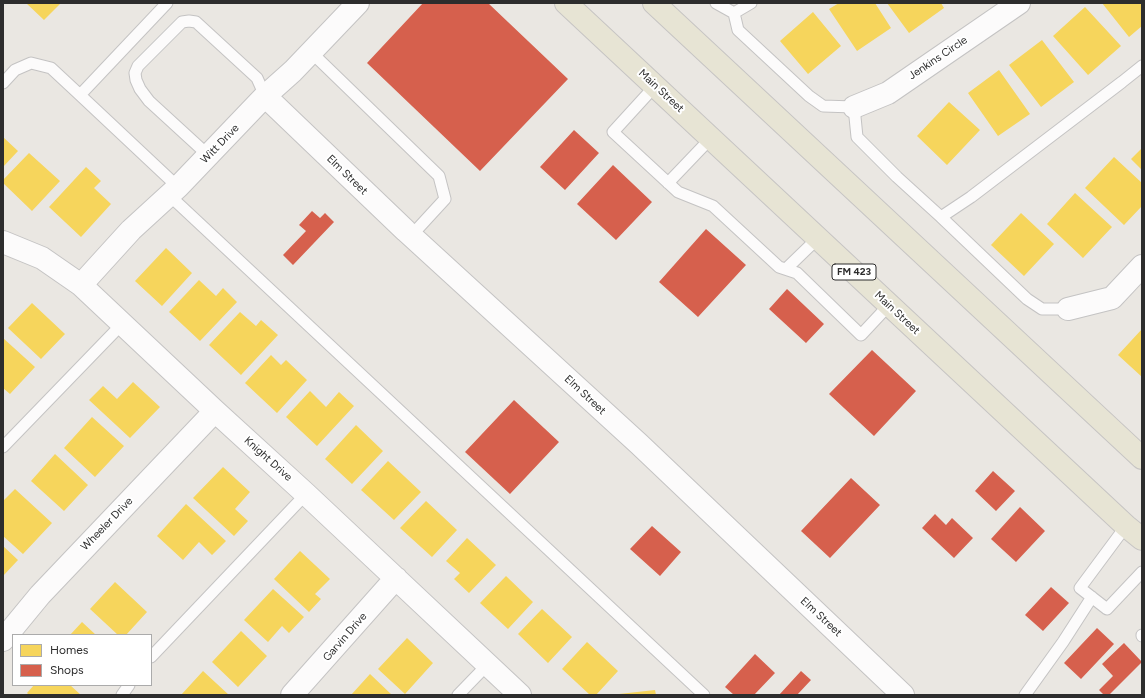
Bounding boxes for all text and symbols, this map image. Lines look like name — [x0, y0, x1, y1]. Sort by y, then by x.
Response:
street label: Jenkins Circle — [906, 33, 970, 83]
street label: Main Street — [636, 67, 686, 115]
street label: Witt Drive — [198, 122, 242, 166]
street label: Elm Street — [324, 152, 370, 198]
road number: FM 423 — [832, 264, 876, 280]
street label: Main Street — [872, 289, 922, 337]
street label: Elm Street — [562, 373, 608, 417]
street label: Knight Drive — [241, 434, 295, 484]
street label: Wheeler Drive — [78, 495, 136, 553]
street label: Elm Street — [798, 595, 844, 639]
street label: Garvin Drive — [320, 610, 370, 664]
legend — [12, 634, 152, 686]
text: Homes — [50, 643, 88, 657]
text: Shops — [50, 663, 84, 677]

